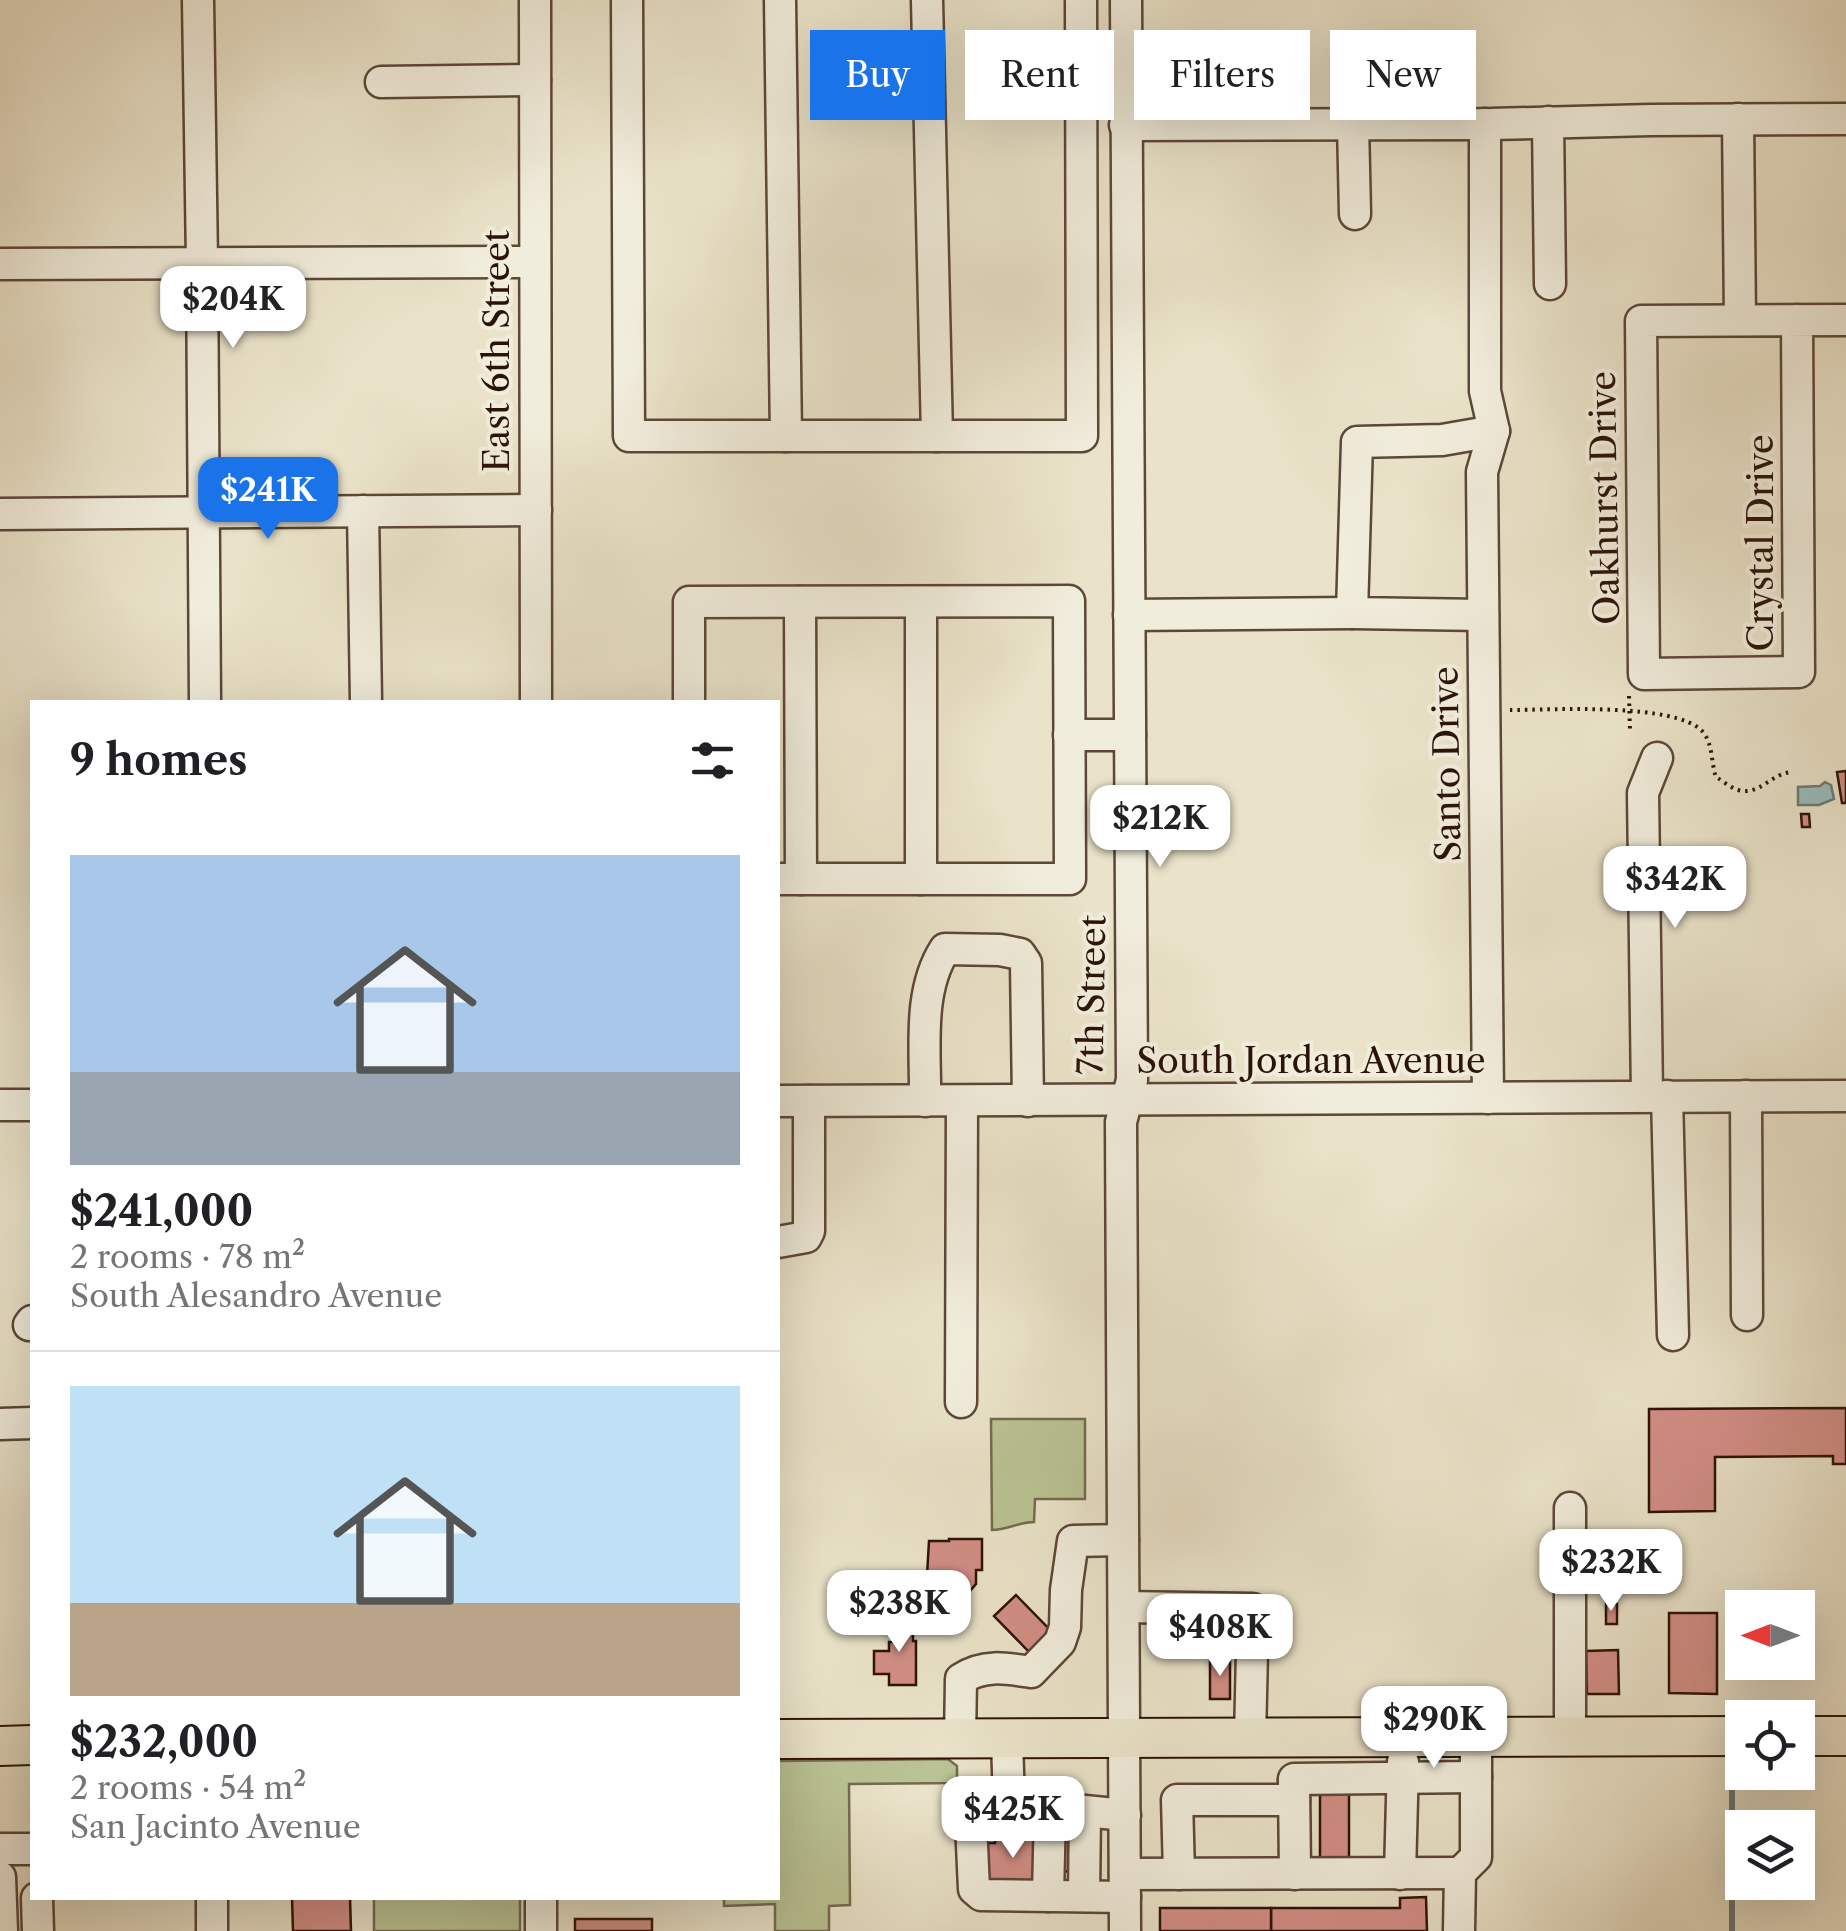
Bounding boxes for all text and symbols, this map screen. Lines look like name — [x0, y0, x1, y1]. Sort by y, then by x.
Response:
chip: Buy — [810, 30, 945, 120]
chip: Rent — [965, 30, 1114, 120]
chip: Filters — [1134, 30, 1310, 120]
chip: New — [1330, 30, 1476, 120]
street label: East 6th Street — [475, 229, 518, 472]
pin: $204K — [163, 266, 303, 351]
text: $204K — [182, 279, 284, 318]
street label: Oakhurst Drive — [1581, 371, 1628, 625]
street label: Crystal Drive — [1739, 434, 1782, 652]
pin: $241K — [198, 457, 338, 542]
text: $241K — [220, 470, 316, 509]
street label: Santo Drive — [1423, 666, 1470, 862]
icon: filters — [685, 733, 740, 788]
text: 9 homes — [70, 734, 248, 786]
pin: $212K — [1090, 785, 1230, 870]
text: $212K — [1112, 798, 1208, 837]
pin: $342K — [1605, 846, 1745, 931]
text: $342K — [1625, 859, 1725, 898]
street label: 7th Street — [1069, 914, 1114, 1075]
icon: home — [315, 920, 495, 1100]
street label: South Jordan Avenue — [1136, 1039, 1486, 1082]
text: $241,000 — [70, 1185, 253, 1237]
text: 2 rooms · 78 m² — [70, 1237, 305, 1276]
text: South Alesandro Avenue — [70, 1276, 442, 1315]
icon: home — [315, 1451, 495, 1631]
pin: $232K — [1541, 1529, 1681, 1614]
text: $232K — [1561, 1542, 1661, 1581]
pin: $238K — [829, 1570, 969, 1655]
text: $238K — [849, 1583, 949, 1622]
north arrow — [1725, 1590, 1815, 1680]
map controls — [1725, 1590, 1815, 1900]
pin: $408K — [1150, 1594, 1290, 1679]
text: $408K — [1169, 1607, 1271, 1646]
pin: $290K — [1364, 1686, 1504, 1771]
text: $290K — [1383, 1699, 1485, 1738]
button: locate — [1725, 1700, 1815, 1790]
text: $232,000 — [70, 1716, 258, 1768]
text: 2 rooms · 54 m² — [70, 1768, 306, 1807]
pin: $425K — [943, 1776, 1083, 1861]
text: $425K — [964, 1789, 1062, 1828]
text: San Jacinto Avenue — [70, 1807, 361, 1846]
button: layers — [1725, 1810, 1815, 1900]

